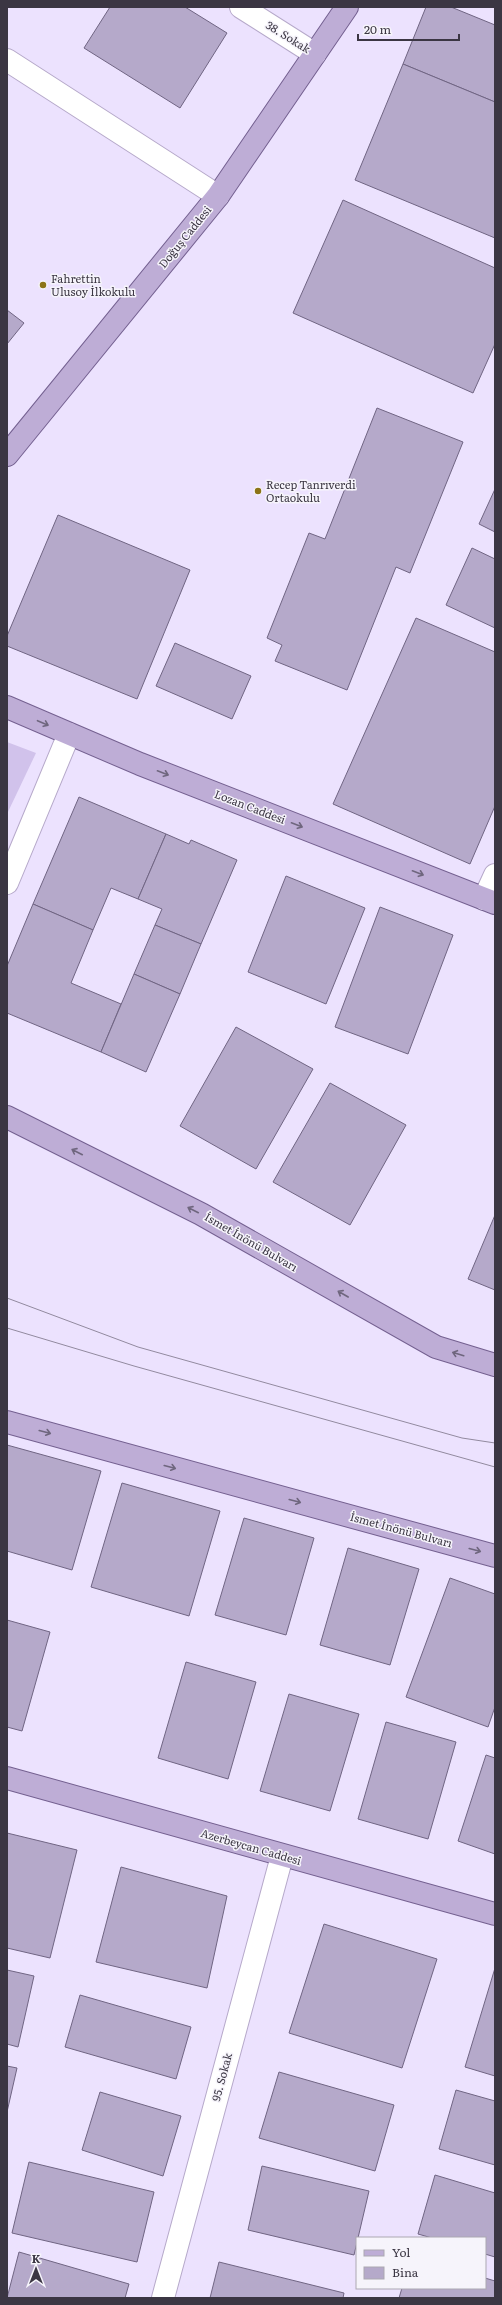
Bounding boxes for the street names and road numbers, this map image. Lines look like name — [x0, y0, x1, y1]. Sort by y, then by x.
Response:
street label: 38. Sokak — [263, 16, 314, 56]
street label: Doğuş Caddesi — [154, 202, 215, 271]
street label: Lozan Caddesi — [213, 785, 289, 827]
street label: İsmet İnönü Bulvarı — [202, 1208, 301, 1274]
street label: İsmet İnönü Bulvarı — [348, 1508, 454, 1550]
street label: Azerbeycan Caddesi — [199, 1824, 304, 1868]
street label: 95. Sokak — [207, 2051, 235, 2103]

